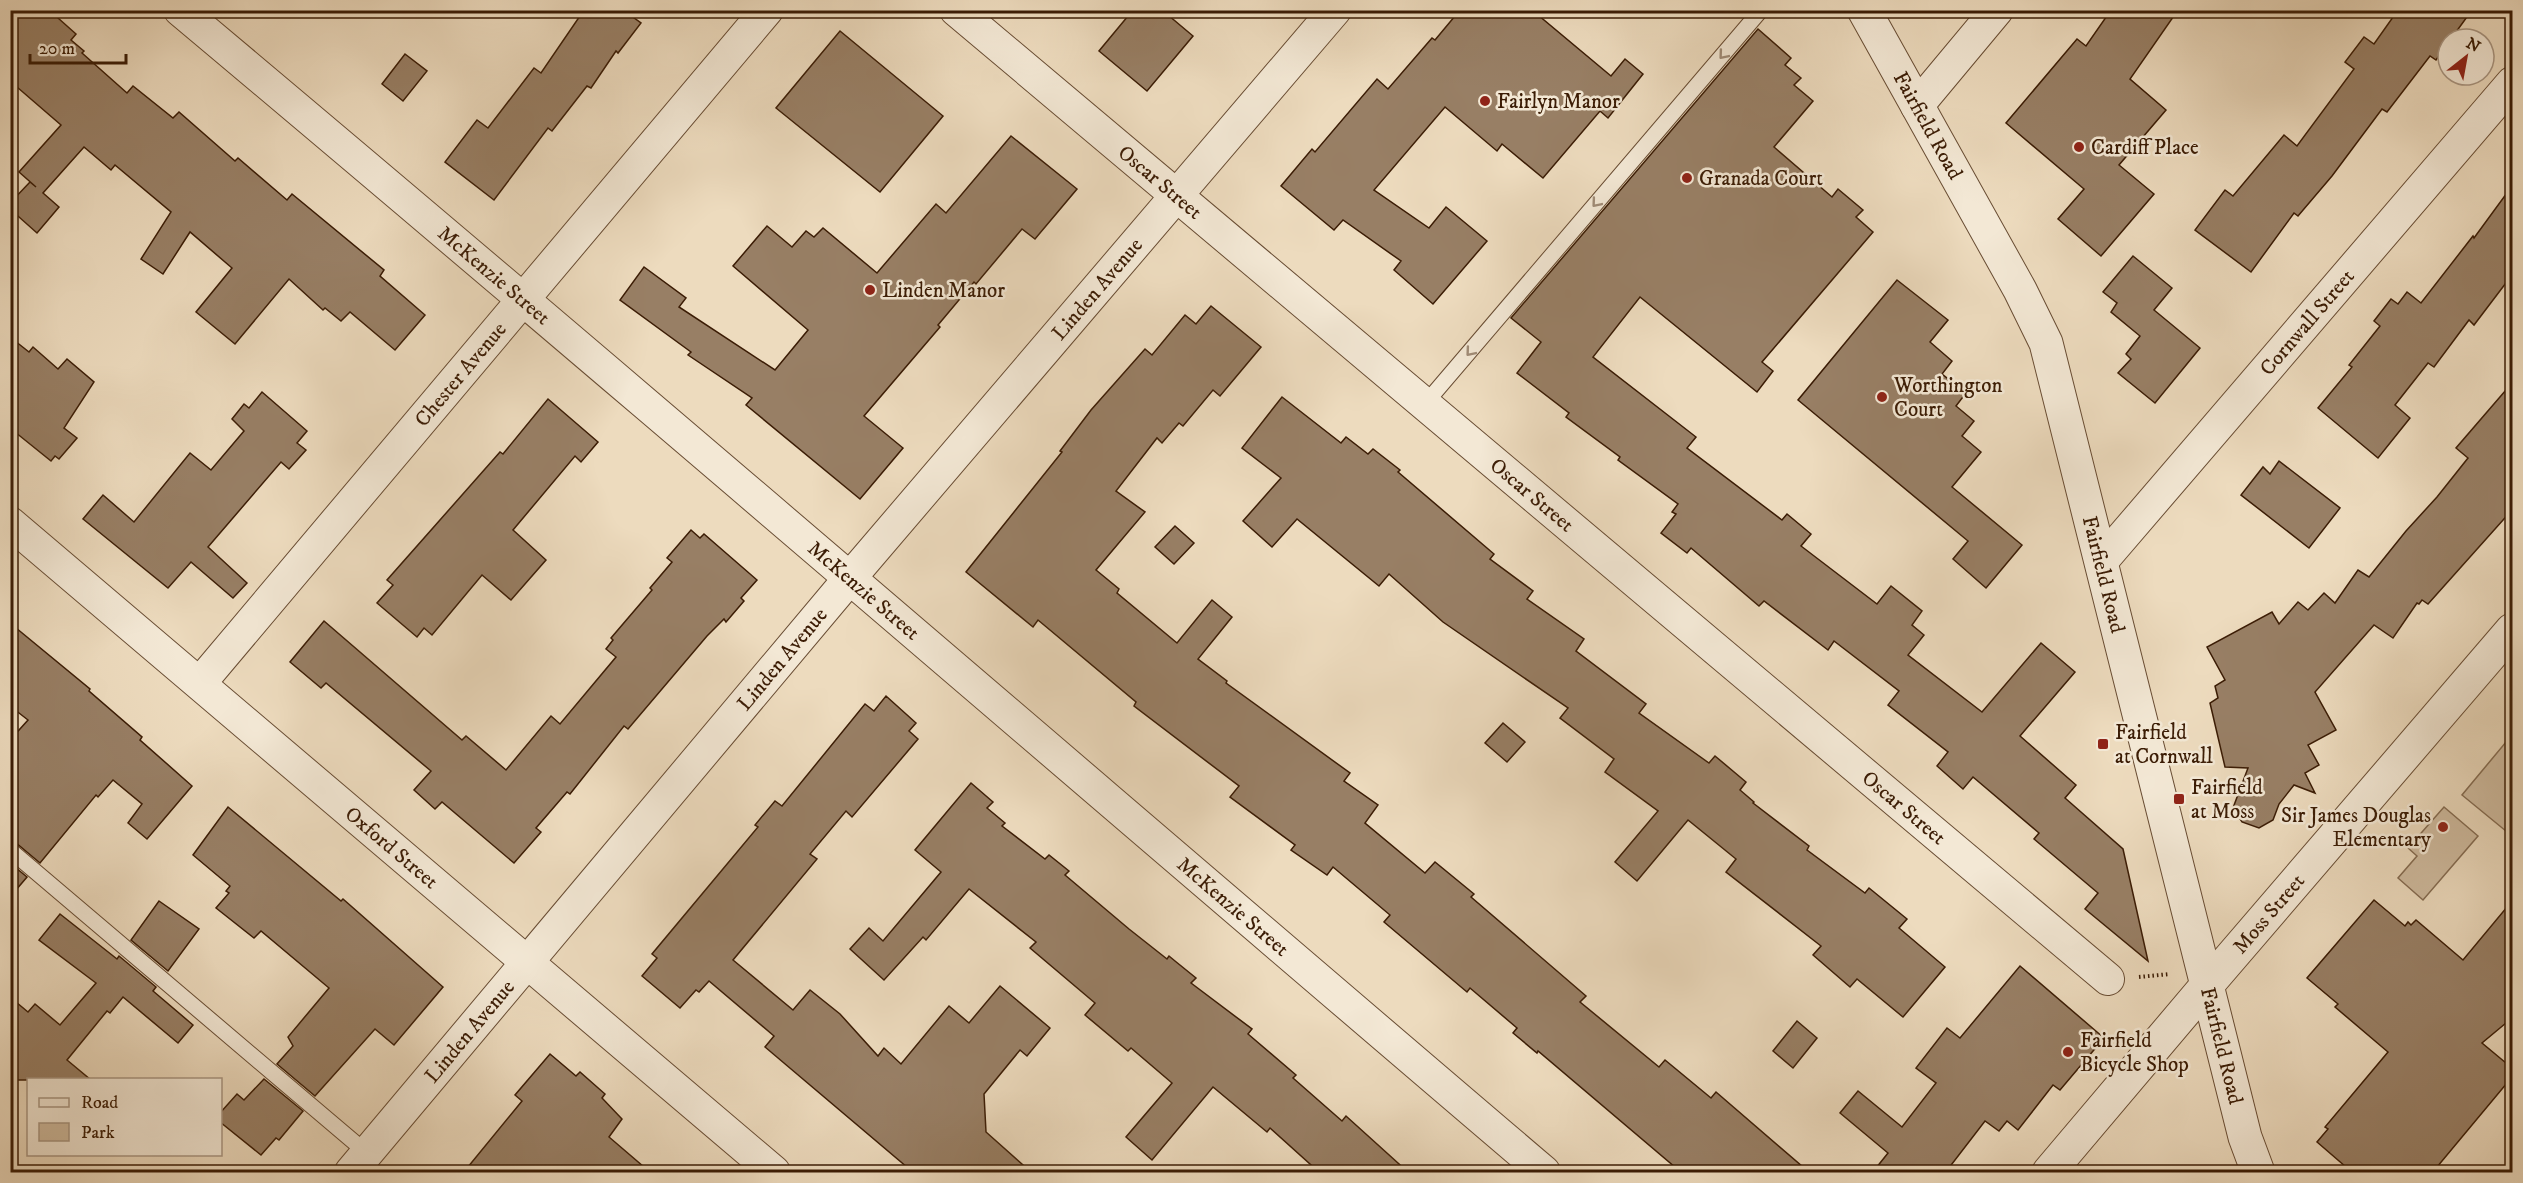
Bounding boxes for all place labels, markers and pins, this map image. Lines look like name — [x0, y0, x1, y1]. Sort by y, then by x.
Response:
place label: Fairlyn Manor — [1497, 89, 1620, 115]
marker: Fairlyn Manor — [1478, 94, 1492, 108]
place label: Cardiff Place — [2091, 135, 2199, 161]
marker: Cardiff Place — [2072, 140, 2086, 154]
place label: Granada Court — [1699, 166, 1823, 192]
marker: Granada Court — [1680, 171, 1694, 185]
place label: Linden Manor — [882, 278, 1005, 304]
marker: Linden Manor — [863, 283, 877, 297]
place label: Worthington Court — [1893, 373, 2002, 423]
marker: Worthington Court — [1875, 390, 1889, 404]
place label: Fairfield at Cornwall — [2115, 720, 2214, 770]
marker: Fairfield at Cornwall — [2096, 737, 2110, 751]
place label: Fairfield at Moss — [2191, 775, 2263, 825]
marker: Fairfield at Moss — [2172, 792, 2186, 806]
place label: Sir James Douglas Elementary — [2281, 803, 2432, 853]
marker: Sir James Douglas Elementary — [2436, 820, 2450, 834]
place label: Fairfield Bicycle Shop — [2080, 1028, 2189, 1078]
marker: Fairfield Bicycle Shop — [2061, 1045, 2075, 1059]

